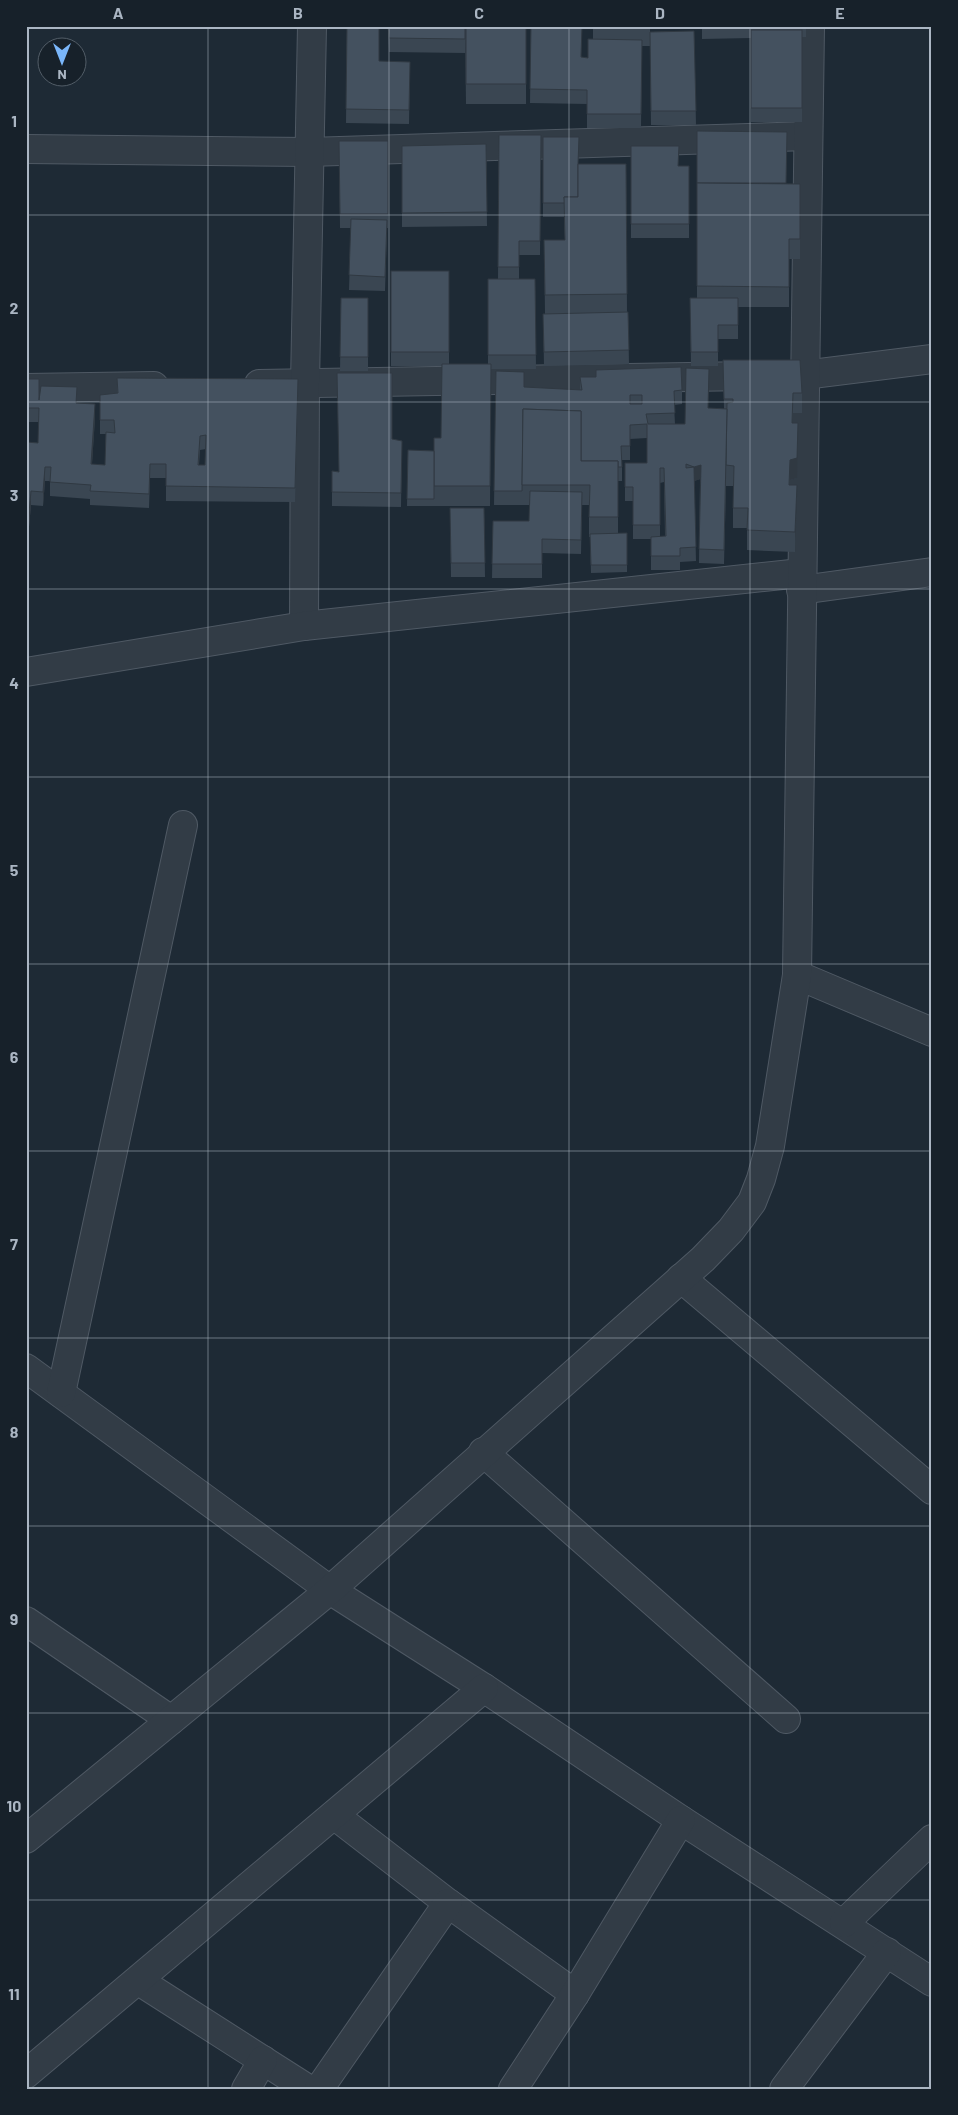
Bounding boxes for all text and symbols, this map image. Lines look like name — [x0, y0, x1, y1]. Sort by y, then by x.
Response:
text: A — [113, 3, 124, 22]
text: B — [293, 3, 303, 22]
text: C — [474, 3, 484, 22]
text: D — [655, 3, 665, 22]
text: E — [835, 3, 845, 22]
north arrow — [38, 38, 88, 88]
text: N — [57, 67, 67, 84]
text: 1 — [11, 111, 17, 130]
text: 2 — [10, 298, 19, 317]
text: 3 — [10, 485, 18, 504]
text: 4 — [9, 673, 19, 692]
text: 5 — [10, 860, 19, 879]
text: 6 — [10, 1047, 19, 1066]
text: 7 — [10, 1234, 18, 1253]
text: 8 — [10, 1422, 19, 1441]
text: 9 — [10, 1609, 18, 1628]
text: 10 — [7, 1796, 21, 1815]
text: 11 — [8, 1984, 20, 2003]

